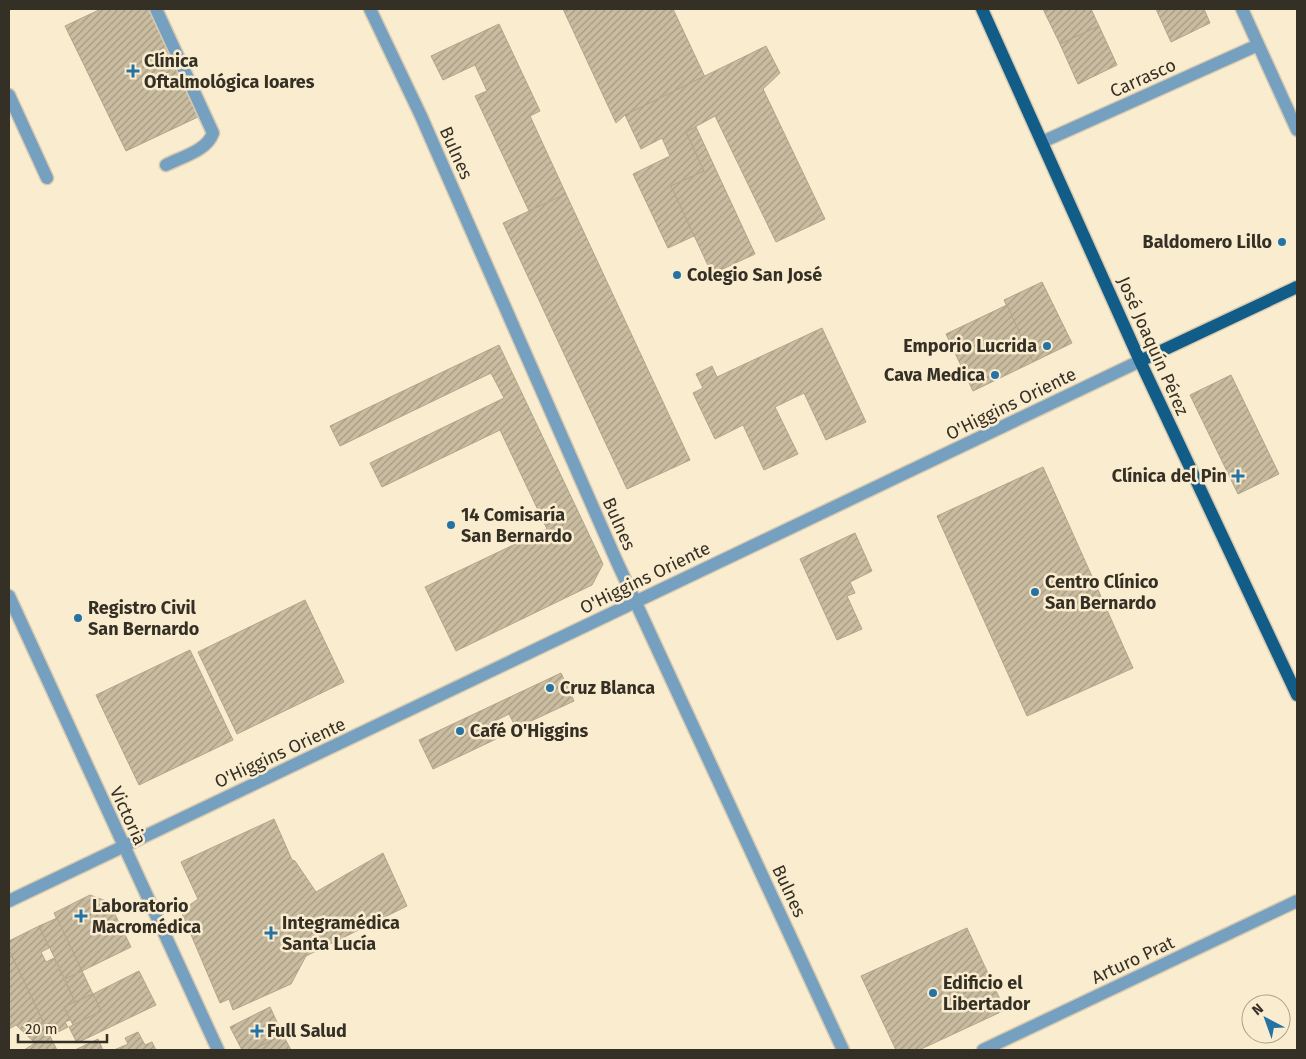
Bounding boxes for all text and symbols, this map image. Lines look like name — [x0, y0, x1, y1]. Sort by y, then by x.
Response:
place label: Clínica Oftalmológica Ioares — [144, 50, 315, 93]
street label: Carrasco — [1107, 54, 1179, 102]
marker: Clínica Oftalmológica Ioares — [126, 64, 140, 78]
street label: Bulnes — [435, 123, 477, 183]
place label: Baldomero Lillo — [1143, 231, 1272, 253]
marker: Baldomero Lillo — [1276, 236, 1288, 248]
place label: Colegio San José — [687, 264, 822, 286]
marker: Colegio San José — [671, 269, 683, 281]
street label: José Joaquín Pérez — [1112, 273, 1194, 419]
place label: Emporio Lucrida — [903, 335, 1037, 357]
marker: Emporio Lucrida — [1041, 340, 1053, 352]
street label: O'Higgins Oriente — [942, 363, 1080, 445]
place label: Cava Medica — [884, 364, 985, 386]
marker: Cava Medica — [989, 369, 1001, 381]
place label: Clínica del Pin — [1112, 465, 1227, 487]
marker: Clínica del Pin — [1231, 469, 1245, 483]
street label: Bulnes — [598, 494, 640, 554]
place label: 14 Comisaría San Bernardo — [461, 504, 572, 547]
marker: 14 Comisaría San Bernardo — [445, 519, 457, 531]
street label: O'Higgins Oriente — [576, 537, 714, 619]
place label: Centro Clínico San Bernardo — [1045, 571, 1159, 614]
marker: Centro Clínico San Bernardo — [1029, 586, 1041, 598]
place label: Registro Civil San Bernardo — [88, 597, 199, 640]
marker: Registro Civil San Bernardo — [72, 612, 84, 624]
place label: Cruz Blanca — [560, 677, 655, 699]
marker: Cruz Blanca — [544, 682, 556, 694]
street label: O'Higgins Oriente — [211, 713, 349, 793]
place label: Café O'Higgins — [470, 720, 589, 742]
marker: Café O'Higgins — [454, 725, 466, 737]
street label: Victoria — [105, 783, 151, 849]
street label: Bulnes — [767, 861, 811, 921]
place label: Laboratorio Macromédica — [92, 895, 201, 938]
marker: Laboratorio Macromédica — [74, 909, 88, 923]
place label: Integramédica Santa Lucía — [282, 912, 400, 955]
marker: Integramédica Santa Lucía — [264, 926, 278, 940]
street label: Arturo Prat — [1088, 931, 1178, 989]
place label: Edificio el Libertador — [943, 972, 1031, 1015]
marker: Edificio el Libertador — [927, 987, 939, 999]
north arrow — [1241, 994, 1291, 1044]
text: N — [1249, 1000, 1267, 1019]
scale bar — [18, 1012, 106, 1044]
text: 20 m — [25, 1020, 58, 1038]
place label: Full Salud — [267, 1020, 347, 1042]
marker: Full Salud — [251, 1025, 263, 1037]

